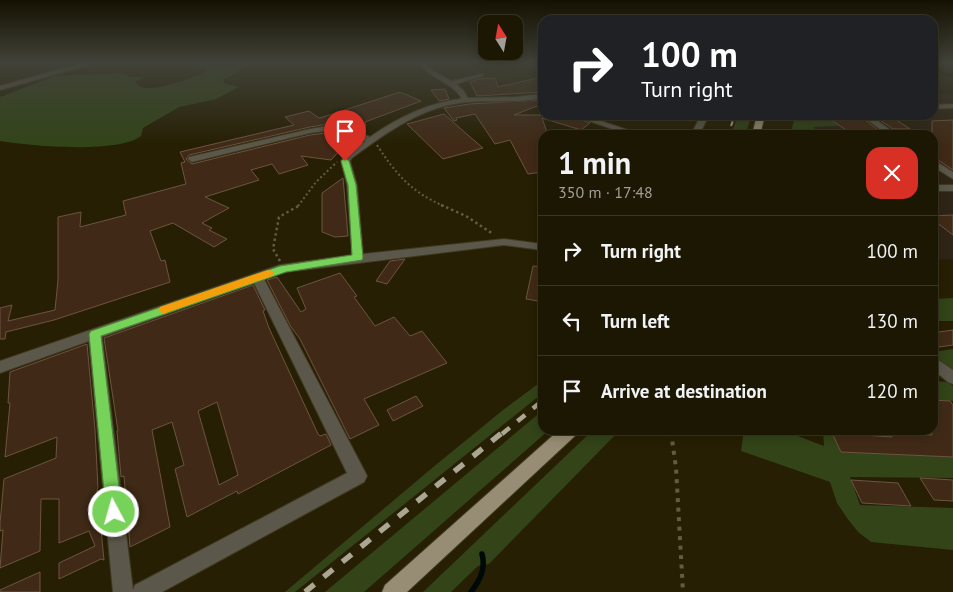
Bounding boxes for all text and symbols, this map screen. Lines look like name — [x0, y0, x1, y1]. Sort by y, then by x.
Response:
north arrow — [478, 15, 522, 60]
map controls — [478, 15, 523, 60]
text: 100 m — [641, 31, 738, 77]
icon: right — [558, 35, 623, 100]
text: Turn right — [641, 75, 733, 103]
pin — [324, 110, 366, 161]
icon: arrive — [331, 117, 359, 145]
text: 1 min — [558, 143, 631, 182]
button: close — [866, 147, 918, 199]
text: 350 m · 17:48 — [558, 182, 653, 202]
icon: right — [558, 237, 586, 265]
text: Turn right — [601, 239, 681, 263]
text: 100 m — [866, 239, 918, 263]
icon: left — [558, 307, 586, 335]
text: Turn left — [601, 309, 670, 333]
text: 130 m — [866, 309, 918, 333]
icon: arrive — [558, 377, 586, 405]
text: Arrive at destination — [601, 379, 767, 403]
text: 120 m — [866, 379, 918, 403]
position arrow — [87, 485, 139, 537]

